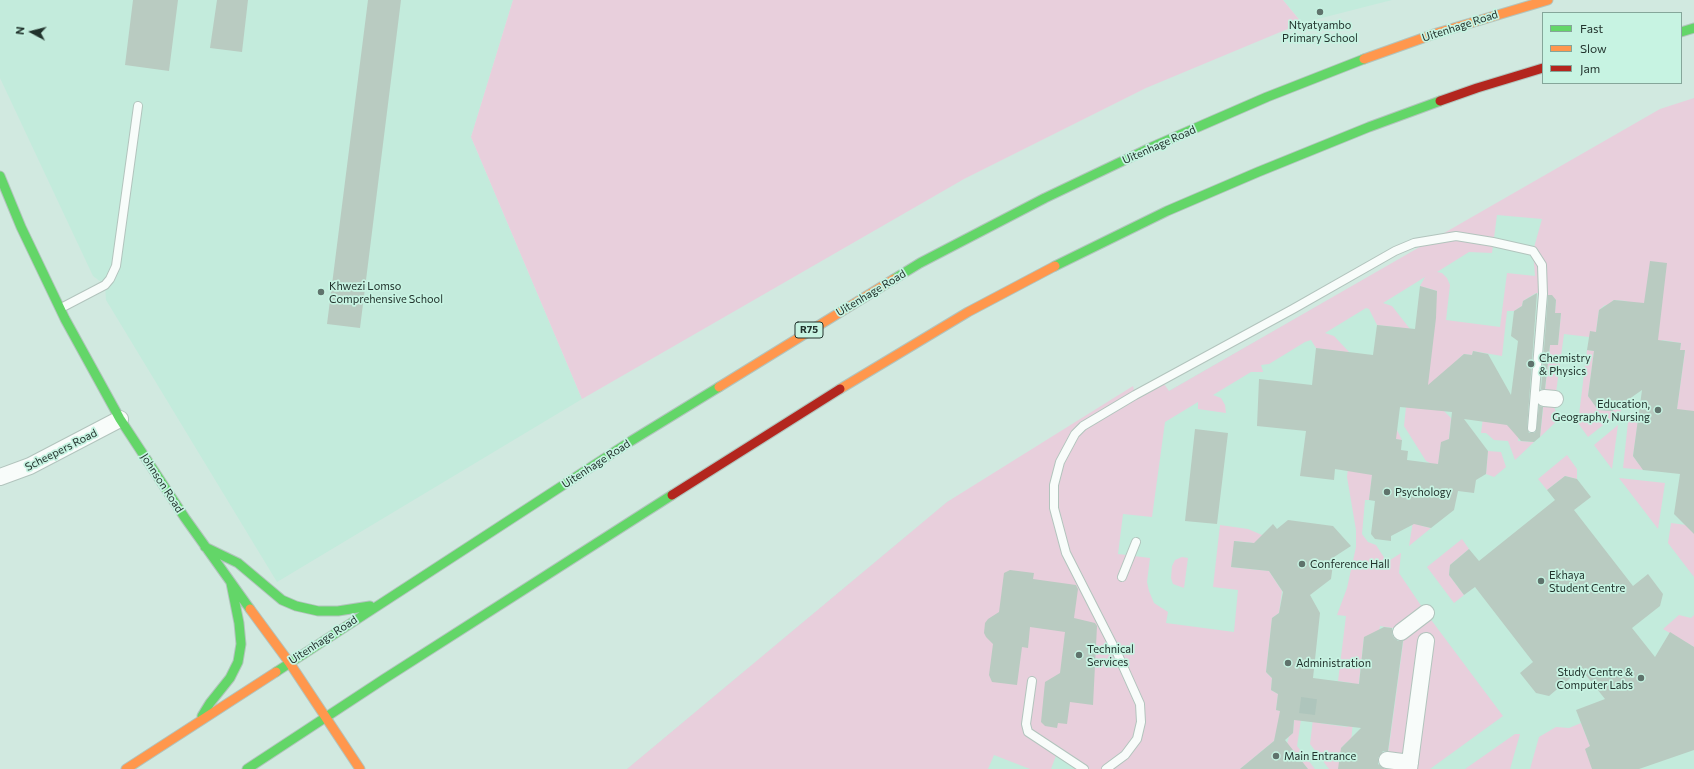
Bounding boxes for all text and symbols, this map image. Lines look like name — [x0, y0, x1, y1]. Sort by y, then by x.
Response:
marker: Ntyatyambo Primary School — [1315, 7, 1325, 17]
street label: Uitenhage Road — [1420, 8, 1500, 44]
north arrow — [12, 12, 52, 52]
legend — [1542, 12, 1682, 84]
place label: Ntyatyambo Primary School — [1282, 18, 1358, 44]
text: Fast — [1580, 21, 1603, 35]
text: N — [13, 26, 27, 35]
text: Slow — [1580, 41, 1607, 55]
text: Jam — [1580, 61, 1600, 75]
street label: Uitenhage Road — [1120, 123, 1198, 167]
street label: Uitenhage Road — [834, 267, 908, 319]
place label: Khwezi Lomso Comprehensive School — [329, 279, 443, 305]
marker: Khwezi Lomso Comprehensive School — [316, 287, 326, 297]
road number: R75 — [795, 322, 823, 338]
place label: Chemistry & Physics — [1539, 351, 1591, 377]
marker: Chemistry & Physics — [1526, 359, 1536, 369]
place label: Education, Geography, Nursing — [1552, 397, 1650, 423]
marker: Education, Geography, Nursing — [1653, 405, 1663, 415]
street label: Scheepers Road — [23, 426, 99, 474]
street label: Uitenhage Road — [559, 437, 633, 491]
street label: Johnson Road — [138, 451, 186, 515]
place label: Psychology — [1395, 485, 1451, 499]
marker: Psychology — [1382, 487, 1392, 497]
place label: Conference Hall — [1310, 557, 1390, 571]
marker: Conference Hall — [1297, 559, 1307, 569]
place label: Ekhaya Student Centre — [1549, 568, 1625, 594]
marker: Ekhaya Student Centre — [1536, 576, 1546, 586]
street label: Uitenhage Road — [286, 613, 360, 667]
place label: Technical Services — [1087, 642, 1134, 668]
marker: Technical Services — [1074, 650, 1084, 660]
place label: Administration — [1296, 656, 1371, 670]
marker: Administration — [1283, 658, 1293, 668]
place label: Study Centre & Computer Labs — [1556, 665, 1633, 691]
marker: Study Centre & Computer Labs — [1636, 673, 1646, 683]
place label: Main Entrance — [1284, 749, 1356, 763]
marker: Main Entrance — [1271, 751, 1281, 761]

